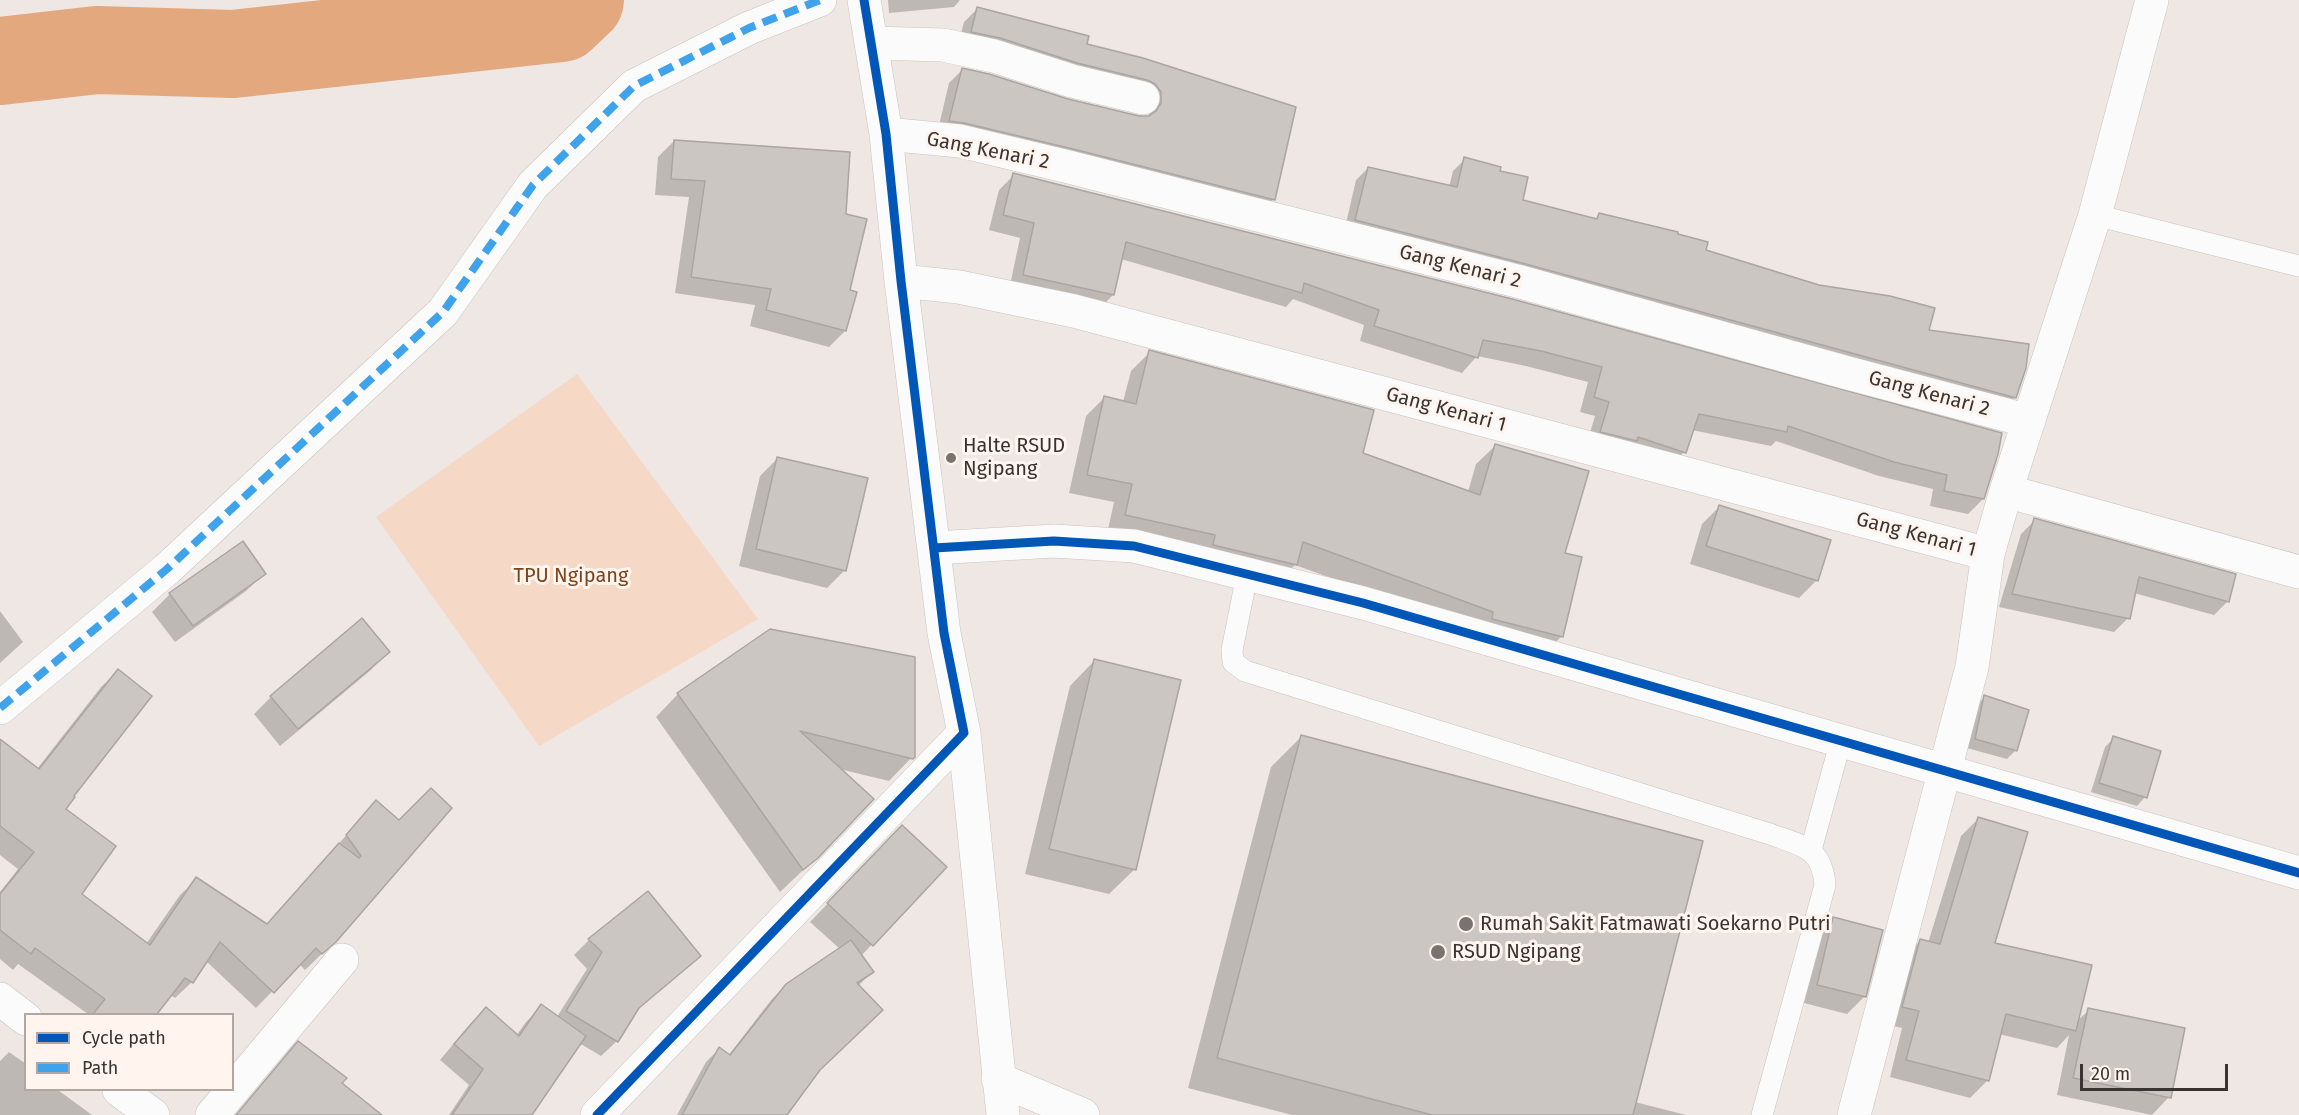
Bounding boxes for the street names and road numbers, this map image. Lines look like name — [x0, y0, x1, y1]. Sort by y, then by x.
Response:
street label: Gang Kenari 2 — [925, 127, 1051, 175]
street label: Gang Kenari 2 — [1397, 240, 1523, 294]
street label: Gang Kenari 2 — [1866, 366, 1992, 422]
street label: Gang Kenari 1 — [1383, 382, 1509, 438]
street label: Gang Kenari 1 — [1853, 507, 1979, 563]

